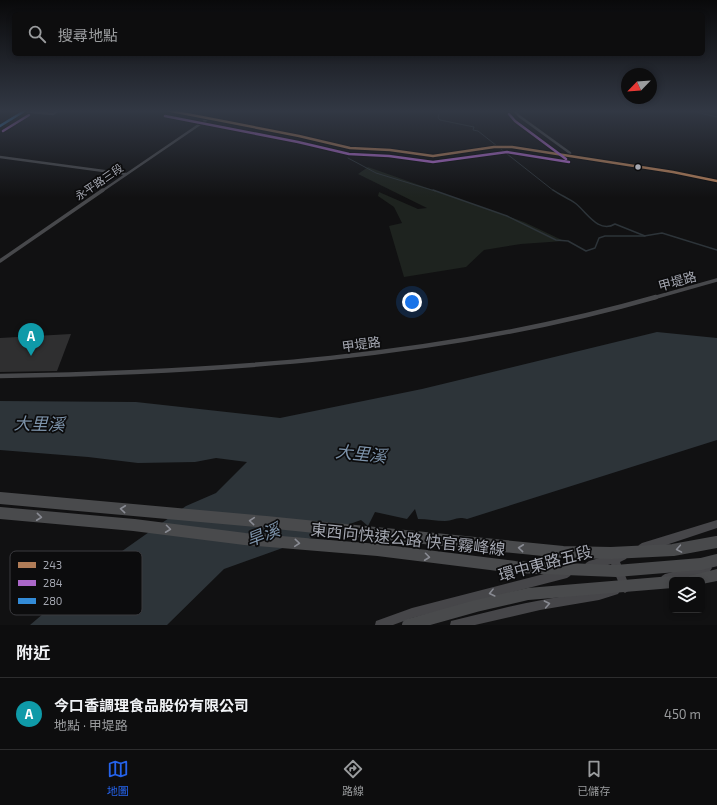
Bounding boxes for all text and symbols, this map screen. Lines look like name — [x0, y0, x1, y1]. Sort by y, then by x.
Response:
search box — [12, 12, 705, 56]
icon: search — [26, 23, 48, 45]
text: 搜尋地點 — [58, 26, 118, 44]
north arrow — [621, 68, 657, 104]
street label: 永平路三段 — [72, 161, 125, 202]
unlabelled marker — [633, 162, 643, 172]
street label: 甲堤路 — [656, 268, 698, 294]
your location — [402, 292, 422, 312]
pin: A — [18, 323, 44, 356]
street label: 甲堤路 — [341, 333, 381, 355]
water label: 大里溪 — [13, 413, 67, 433]
water label: 大里溪 — [335, 440, 389, 466]
one-way arrow — [120, 505, 126, 514]
one-way arrow — [36, 513, 42, 522]
one-way arrow — [249, 516, 256, 525]
water label: 旱溪 — [243, 518, 284, 549]
street label: 東西向快速公路 快官霧峰線 — [310, 519, 506, 558]
one-way arrow — [165, 524, 171, 533]
one-way arrow — [294, 539, 300, 548]
street label: 環中東路五段 — [496, 541, 594, 584]
one-way arrow — [518, 544, 524, 553]
one-way arrow — [676, 544, 682, 553]
legend — [10, 551, 142, 615]
one-way arrow — [424, 552, 430, 561]
text: 243 — [43, 558, 62, 571]
text: 284 — [43, 576, 63, 589]
map controls — [669, 577, 705, 613]
button: layers — [669, 577, 705, 613]
one-way arrow — [489, 588, 496, 597]
text: 280 — [43, 594, 63, 607]
one-way arrow — [544, 600, 550, 609]
text: 附近 — [16, 642, 50, 662]
text: 今口香調理食品股份有限公司 — [54, 696, 249, 714]
text: A — [25, 706, 33, 722]
text: 450 m — [664, 706, 701, 722]
text: 地點 · 甲堤路 — [54, 717, 128, 733]
tab: 地圖 — [107, 758, 129, 798]
tab: 路線 — [342, 758, 364, 798]
tab: 已儲存 — [577, 758, 610, 798]

